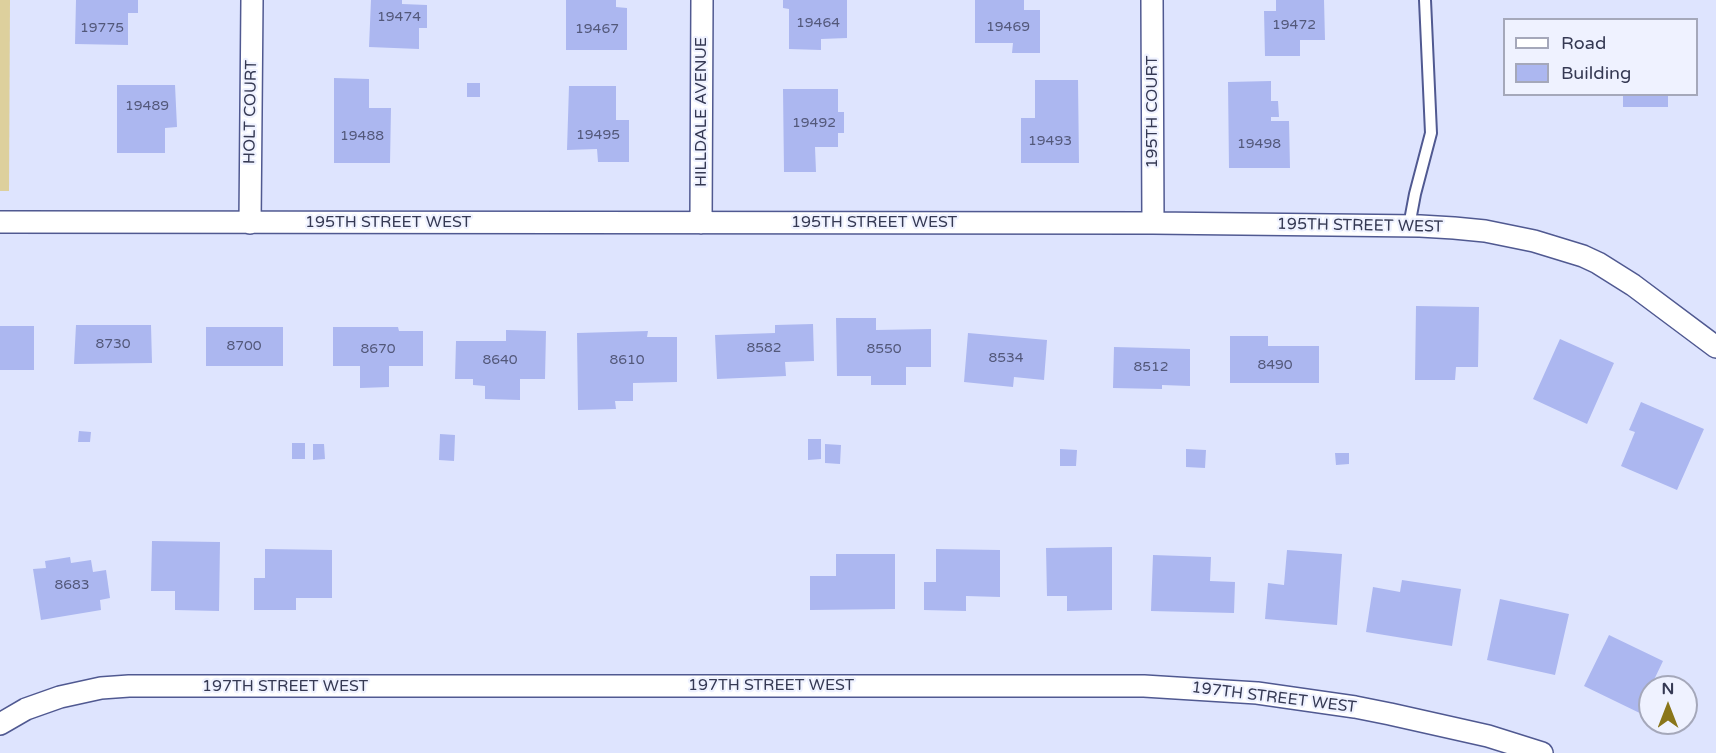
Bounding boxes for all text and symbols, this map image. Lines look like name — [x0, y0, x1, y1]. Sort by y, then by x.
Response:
house number: 19474 — [377, 9, 421, 25]
house number: 19464 — [796, 15, 840, 31]
house number: 19472 — [1272, 17, 1316, 33]
legend — [1503, 18, 1698, 96]
house number: 19469 — [986, 19, 1030, 35]
house number: 19775 — [80, 20, 124, 36]
house number: 19467 — [575, 21, 619, 37]
text: Road — [1561, 32, 1606, 54]
street label: HILLDALE AVENUE — [692, 37, 712, 187]
street label: 195TH COURT — [1143, 55, 1163, 169]
street label: HOLT COURT — [240, 60, 262, 164]
text: Building — [1561, 62, 1631, 84]
house number: 19489 — [125, 98, 169, 114]
house number: 19492 — [792, 115, 836, 131]
house number: 19495 — [576, 127, 620, 143]
house number: 19488 — [340, 128, 384, 144]
house number: 19493 — [1028, 133, 1072, 149]
house number: 19498 — [1237, 136, 1281, 152]
street label: 195TH STREET WEST — [305, 213, 471, 233]
street label: 195TH STREET WEST — [791, 213, 957, 233]
street label: 195TH STREET WEST — [1277, 215, 1443, 237]
house number: 8730 — [95, 336, 131, 352]
house number: 8700 — [226, 338, 262, 354]
house number: 8582 — [746, 340, 782, 356]
house number: 8670 — [360, 341, 396, 357]
house number: 8550 — [866, 341, 902, 357]
house number: 8534 — [988, 350, 1024, 366]
house number: 8640 — [482, 352, 518, 368]
house number: 8610 — [609, 352, 645, 368]
house number: 8490 — [1257, 357, 1293, 373]
house number: 8512 — [1133, 359, 1169, 375]
house number: 8683 — [54, 577, 90, 593]
north arrow — [1638, 675, 1698, 735]
street label: 197TH STREET WEST — [688, 676, 854, 696]
street label: 197TH STREET WEST — [202, 677, 368, 697]
street label: 197TH STREET WEST — [1190, 678, 1358, 718]
text: N — [1662, 679, 1674, 699]

